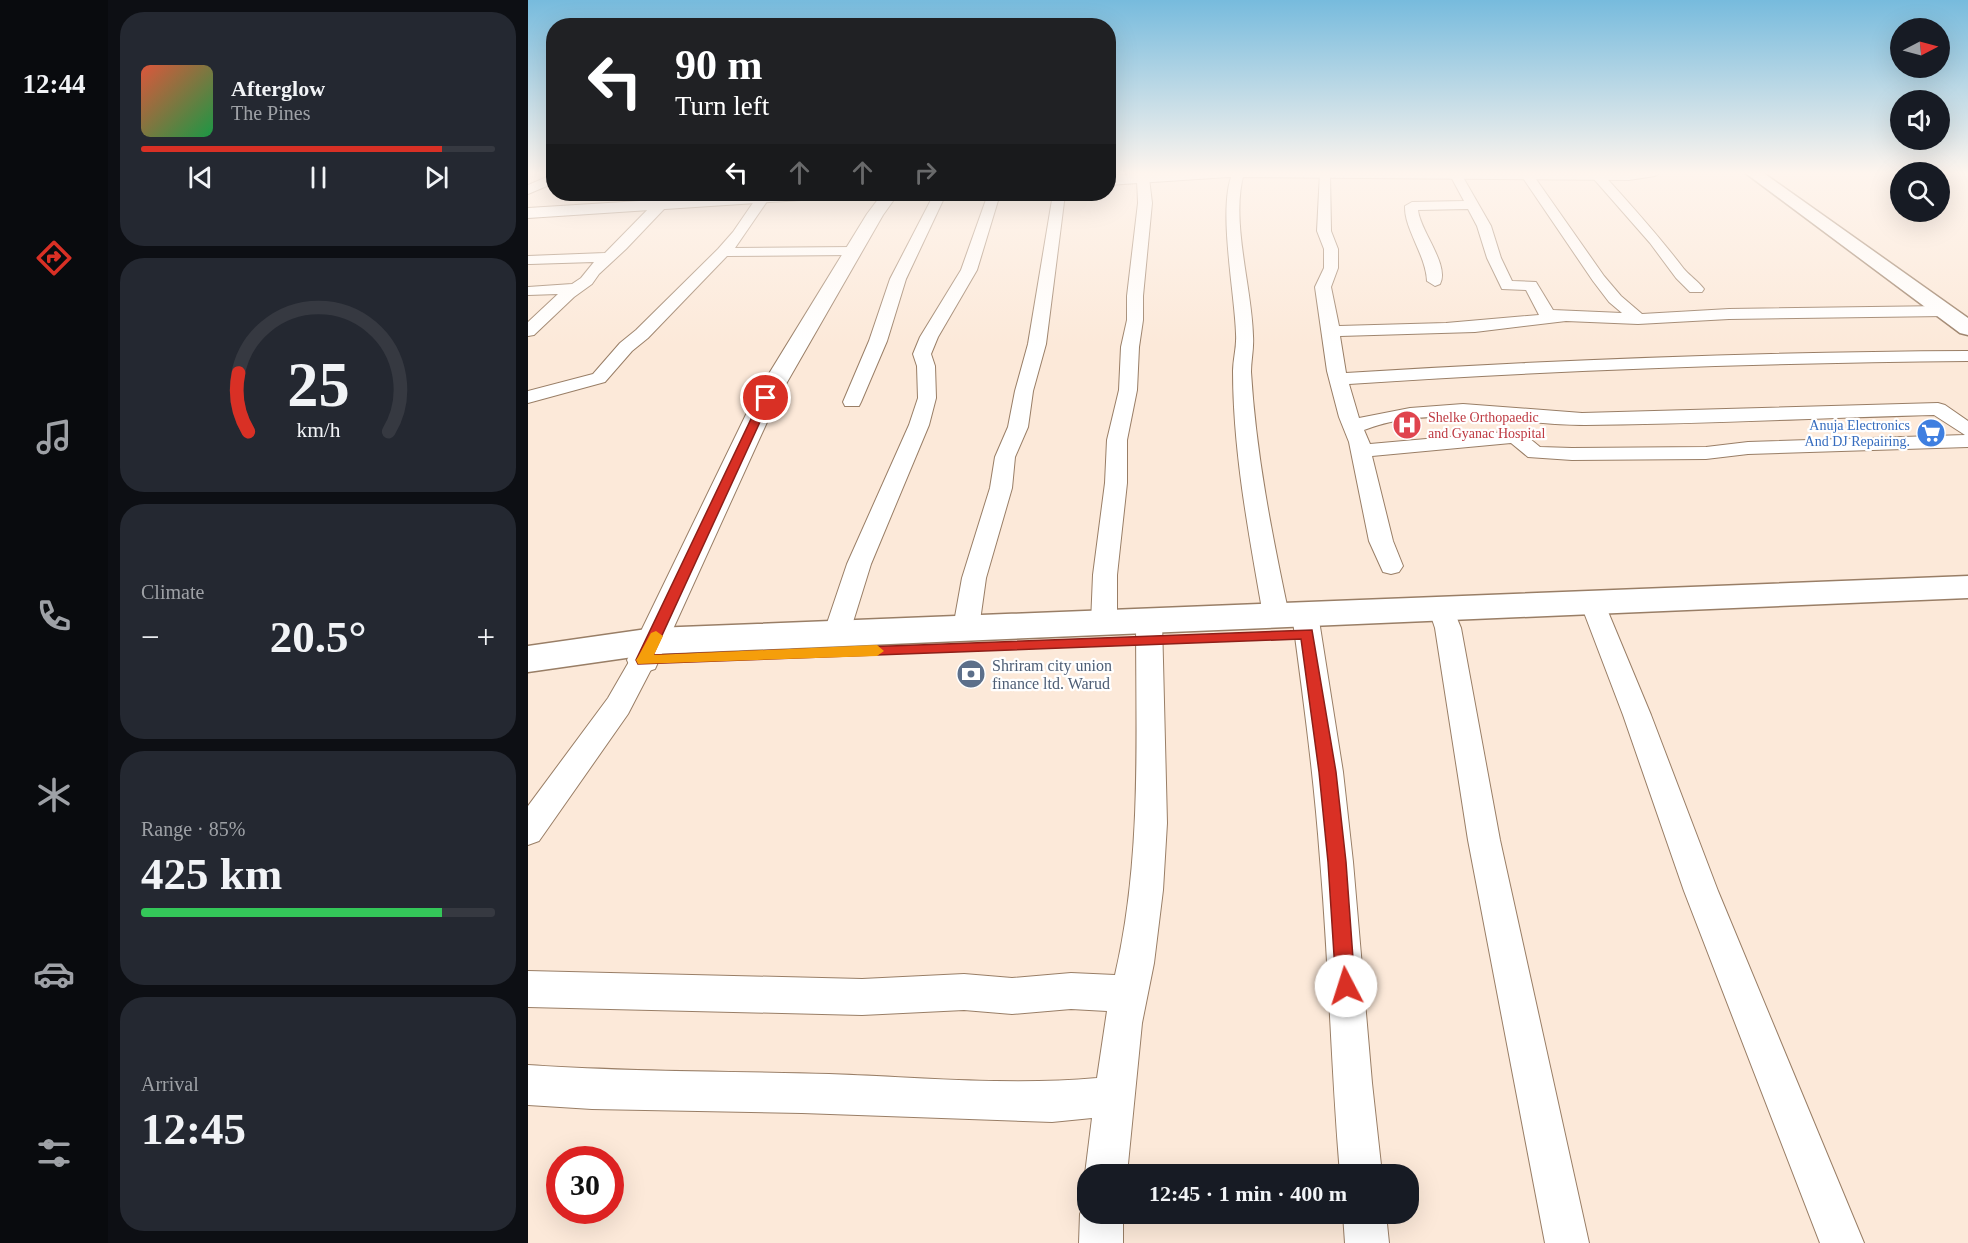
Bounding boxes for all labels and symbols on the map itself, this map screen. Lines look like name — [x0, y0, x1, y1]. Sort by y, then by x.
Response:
north arrow — [1890, 18, 1950, 78]
pin — [740, 372, 791, 423]
hospital icon: Shelke Orthopaedic and Gyanac Hospital — [1391, 409, 1423, 441]
place label: Shelke Orthopaedic and Gyanac Hospital — [1428, 410, 1546, 441]
supermarket icon: Anuja Electronics And DJ Repairing. — [1915, 417, 1947, 449]
place label: Anuja Electronics And DJ Repairing. — [1805, 418, 1910, 449]
place label: Shriram city union finance ltd. Warud — [992, 657, 1112, 692]
bank icon: Shriram city union finance ltd. Warud — [955, 658, 987, 690]
position arrow — [1314, 954, 1378, 1018]
speed limit sign: 30 — [546, 1146, 624, 1224]

